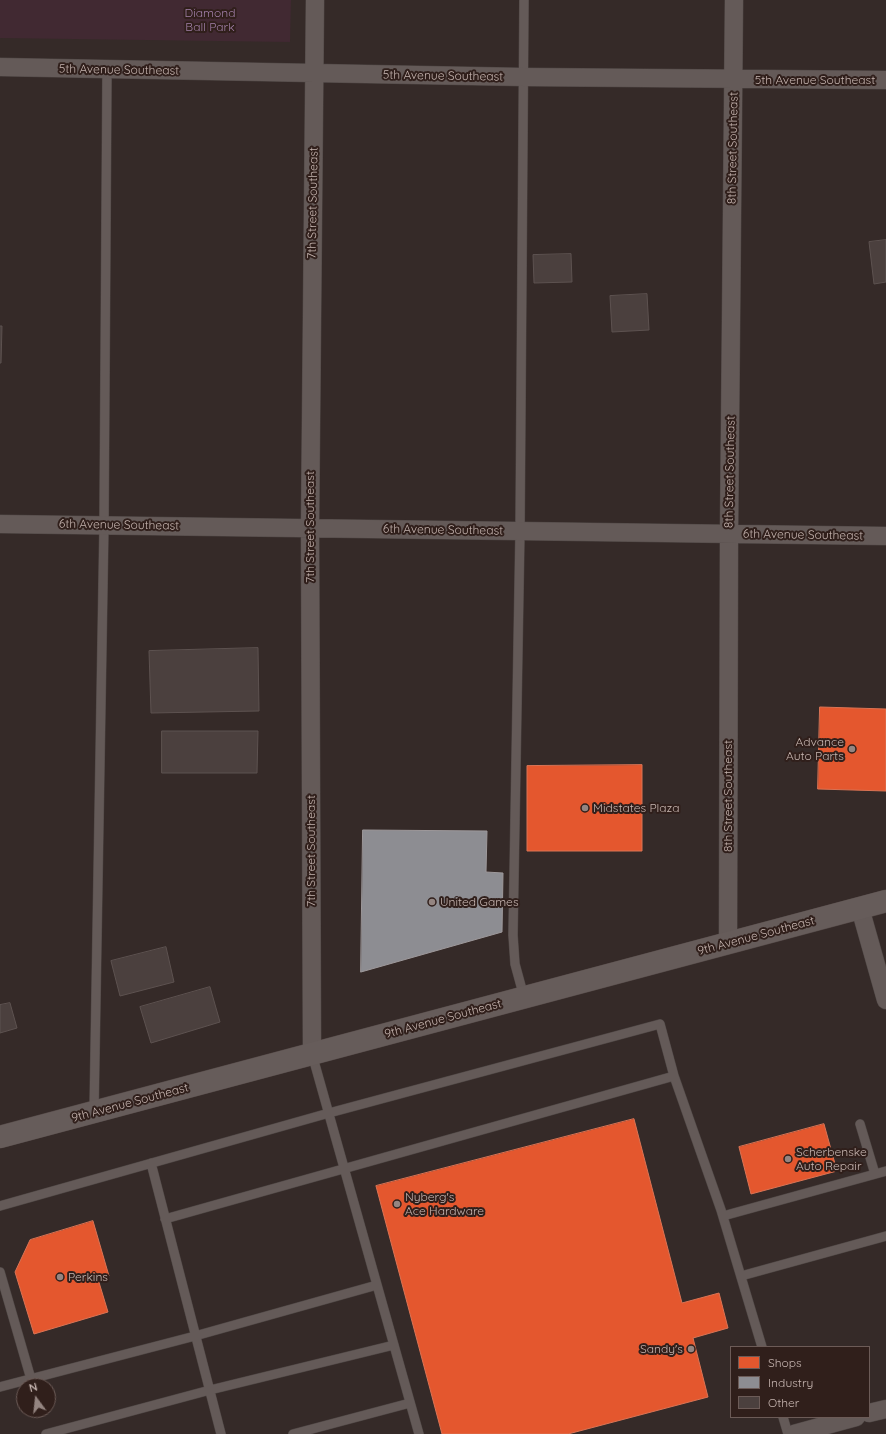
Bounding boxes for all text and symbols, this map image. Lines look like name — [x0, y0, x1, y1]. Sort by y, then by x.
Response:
park label: Diamond Ball Park — [185, 6, 235, 34]
street label: 5th Avenue Southeast — [59, 62, 179, 78]
street label: 5th Avenue Southeast — [383, 68, 503, 84]
street label: 5th Avenue Southeast — [755, 73, 875, 87]
street label: 8th Street Southeast — [725, 92, 741, 204]
street label: 7th Street Southeast — [305, 147, 321, 259]
street label: 8th Street Southeast — [722, 416, 738, 528]
street label: 7th Street Southeast — [303, 471, 317, 583]
street label: 6th Avenue Southeast — [59, 517, 179, 533]
street label: 6th Avenue Southeast — [383, 522, 503, 538]
street label: 6th Avenue Southeast — [743, 527, 863, 543]
place label: Advance Auto Parts — [786, 735, 844, 763]
street label: 8th Street Southeast — [721, 740, 735, 852]
marker: Advance Auto Parts — [847, 744, 857, 754]
street label: 7th Street Southeast — [304, 795, 318, 907]
place label: Midstates Plaza — [593, 801, 680, 815]
marker: Midstates Plaza — [580, 803, 590, 813]
place label: United Games — [440, 895, 519, 909]
marker: United Games — [427, 897, 437, 907]
street label: 9th Avenue Southeast — [696, 913, 816, 959]
street label: 9th Avenue Southeast — [383, 996, 503, 1042]
street label: 9th Avenue Southeast — [70, 1080, 190, 1126]
place label: Scherbenske Auto Repair — [796, 1145, 867, 1173]
marker: Scherbenske Auto Repair — [783, 1154, 793, 1164]
place label: Nyberg's Ace Hardware — [405, 1190, 484, 1218]
marker: Nyberg's Ace Hardware — [392, 1199, 402, 1209]
place label: Perkins — [68, 1270, 108, 1284]
marker: Perkins — [55, 1272, 65, 1282]
place label: Sandy's — [640, 1342, 683, 1356]
marker: Sandy's — [686, 1344, 696, 1354]
legend — [730, 1346, 870, 1418]
text: Shops — [768, 1355, 802, 1370]
text: Industry — [768, 1375, 813, 1390]
north arrow — [16, 1378, 56, 1418]
text: N — [27, 1380, 39, 1395]
text: Other — [768, 1395, 799, 1410]

